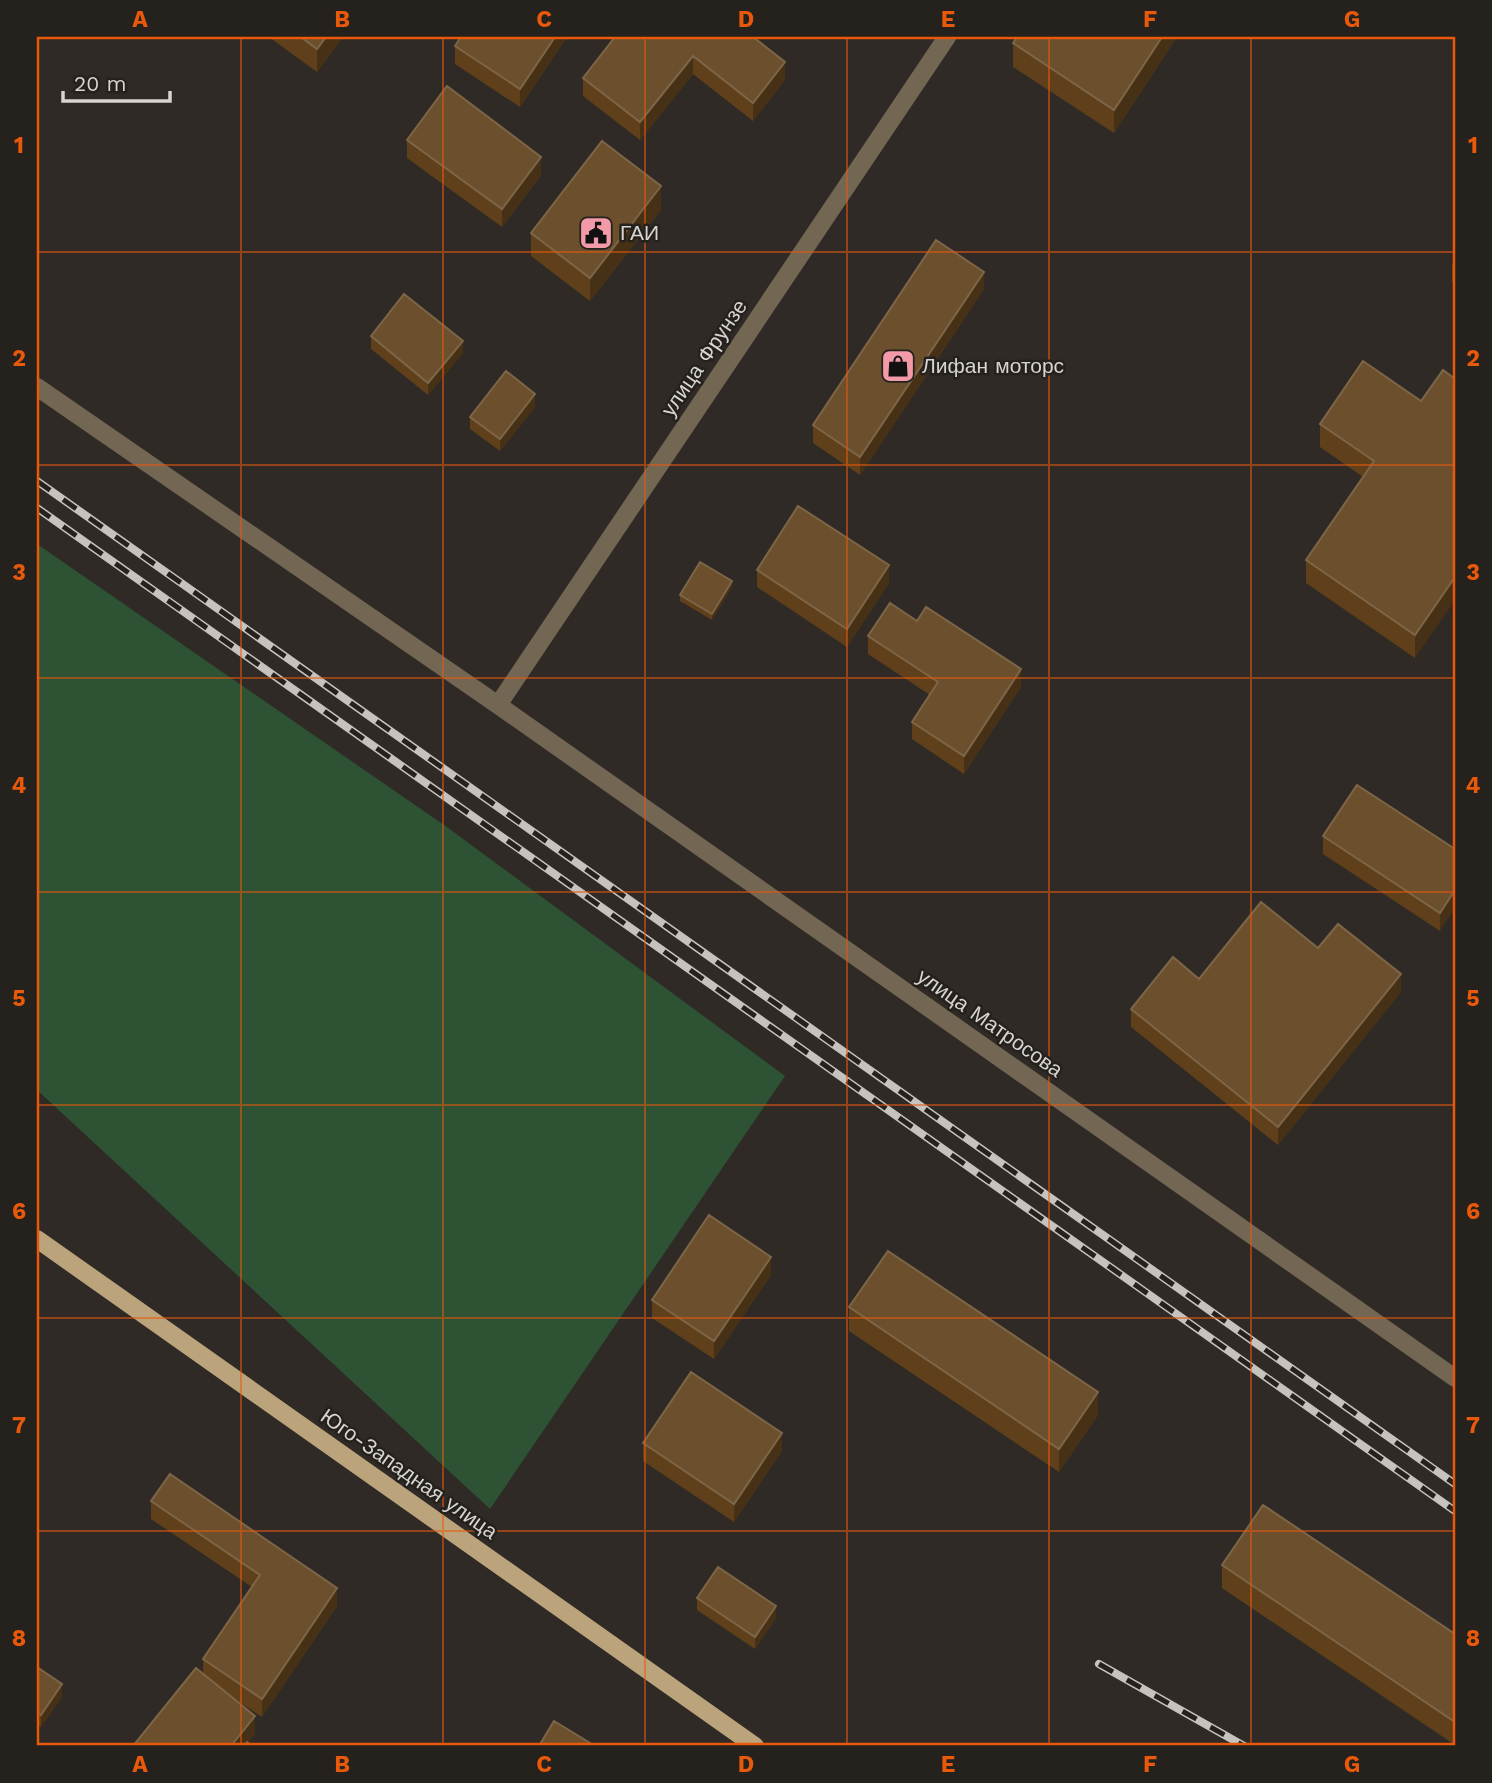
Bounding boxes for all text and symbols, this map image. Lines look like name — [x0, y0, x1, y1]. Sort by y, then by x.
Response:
text: A — [132, 6, 148, 33]
text: B — [334, 6, 350, 33]
text: C — [536, 6, 552, 33]
text: D — [738, 6, 754, 33]
text: E — [941, 6, 955, 33]
text: F — [1143, 6, 1157, 33]
text: G — [1344, 6, 1360, 33]
scale bar — [63, 60, 170, 104]
text: 20 m — [74, 71, 126, 96]
text: 1 — [14, 132, 24, 159]
text: 1 — [1468, 132, 1478, 159]
public building icon: ГАИ — [577, 214, 615, 252]
place label: ГАИ — [620, 220, 659, 245]
street label: улица Фрунзе — [655, 295, 752, 421]
text: 2 — [12, 345, 26, 372]
text: 2 — [1466, 345, 1480, 372]
shop icon: Лифан моторс — [879, 347, 917, 385]
place label: Лифан моторс — [922, 353, 1064, 378]
text: 3 — [12, 559, 26, 586]
text: 3 — [1466, 559, 1480, 586]
text: 4 — [12, 772, 27, 799]
text: 4 — [1466, 772, 1481, 799]
street label: улица Матросова — [913, 963, 1068, 1082]
text: 5 — [12, 985, 26, 1012]
text: 5 — [1466, 985, 1480, 1012]
text: 6 — [12, 1198, 26, 1225]
text: 6 — [1466, 1198, 1480, 1225]
street label: Юго-Западная улица — [316, 1403, 503, 1544]
text: 7 — [12, 1412, 26, 1439]
text: 7 — [1466, 1412, 1480, 1439]
text: 8 — [12, 1625, 26, 1652]
text: 8 — [1466, 1625, 1480, 1652]
text: A — [132, 1751, 148, 1778]
text: B — [334, 1751, 350, 1778]
text: C — [536, 1751, 552, 1778]
text: D — [738, 1751, 754, 1778]
text: E — [941, 1751, 955, 1778]
text: F — [1143, 1751, 1157, 1778]
text: G — [1344, 1751, 1360, 1778]

